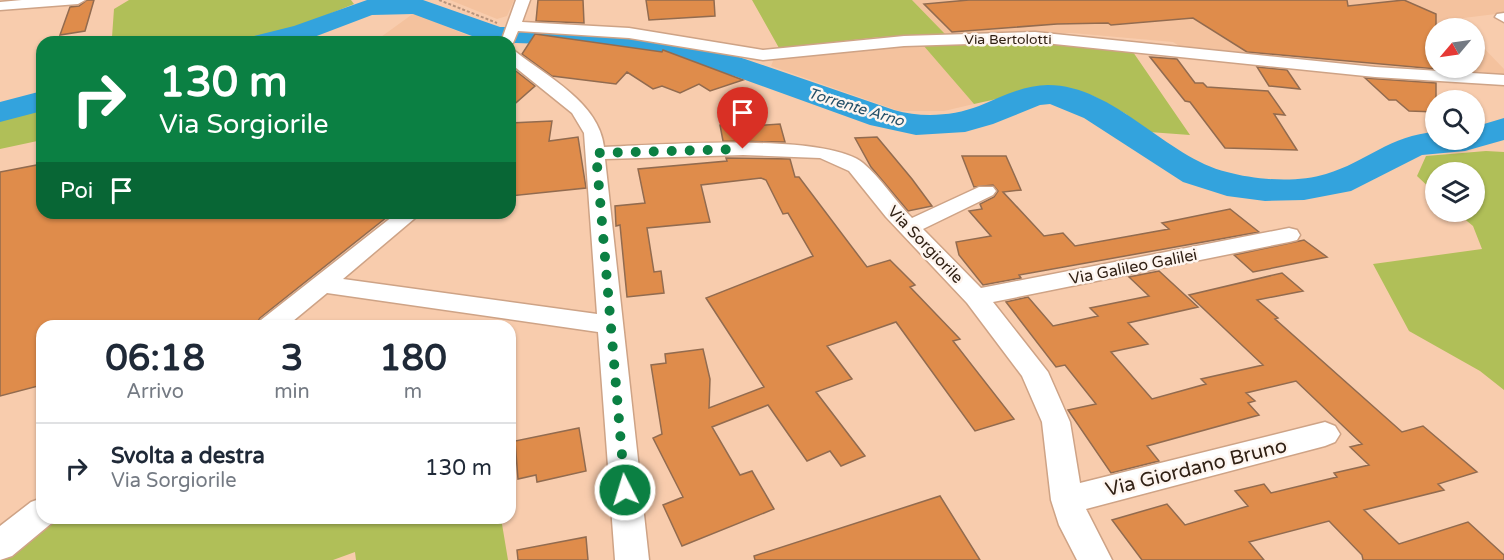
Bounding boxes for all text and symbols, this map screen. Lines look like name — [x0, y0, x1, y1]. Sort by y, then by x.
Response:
north arrow — [1425, 18, 1485, 78]
map controls — [1425, 18, 1485, 222]
street label: Via Bertolotti — [964, 31, 1052, 48]
text: 130 m — [159, 57, 288, 108]
icon: right — [60, 60, 138, 138]
water label: Torrente Arno — [806, 84, 907, 130]
pin — [717, 87, 768, 149]
button: search — [1425, 90, 1485, 150]
icon: arrive — [726, 96, 759, 129]
text: Via Sorgiorile — [159, 108, 329, 141]
button: layers — [1425, 162, 1485, 222]
icon: arrive — [105, 174, 138, 207]
text: Poi — [60, 178, 93, 204]
street label: Via Sorgiorile — [883, 202, 967, 288]
street label: Via Galileo Galilei — [1067, 245, 1199, 289]
text: 06:18 — [105, 337, 205, 380]
text: 3 — [281, 337, 303, 380]
text: 180 — [379, 337, 447, 380]
text: Arrivo — [126, 380, 184, 404]
text: min — [274, 380, 310, 404]
text: m — [404, 380, 422, 404]
street label: Via Giordano Bruno — [1103, 434, 1289, 502]
text: Svolta a destra — [111, 443, 265, 469]
icon: right — [60, 452, 93, 485]
text: 130 m — [425, 455, 492, 481]
position arrow — [593, 458, 657, 522]
text: Via Sorgiorile — [111, 469, 237, 493]

